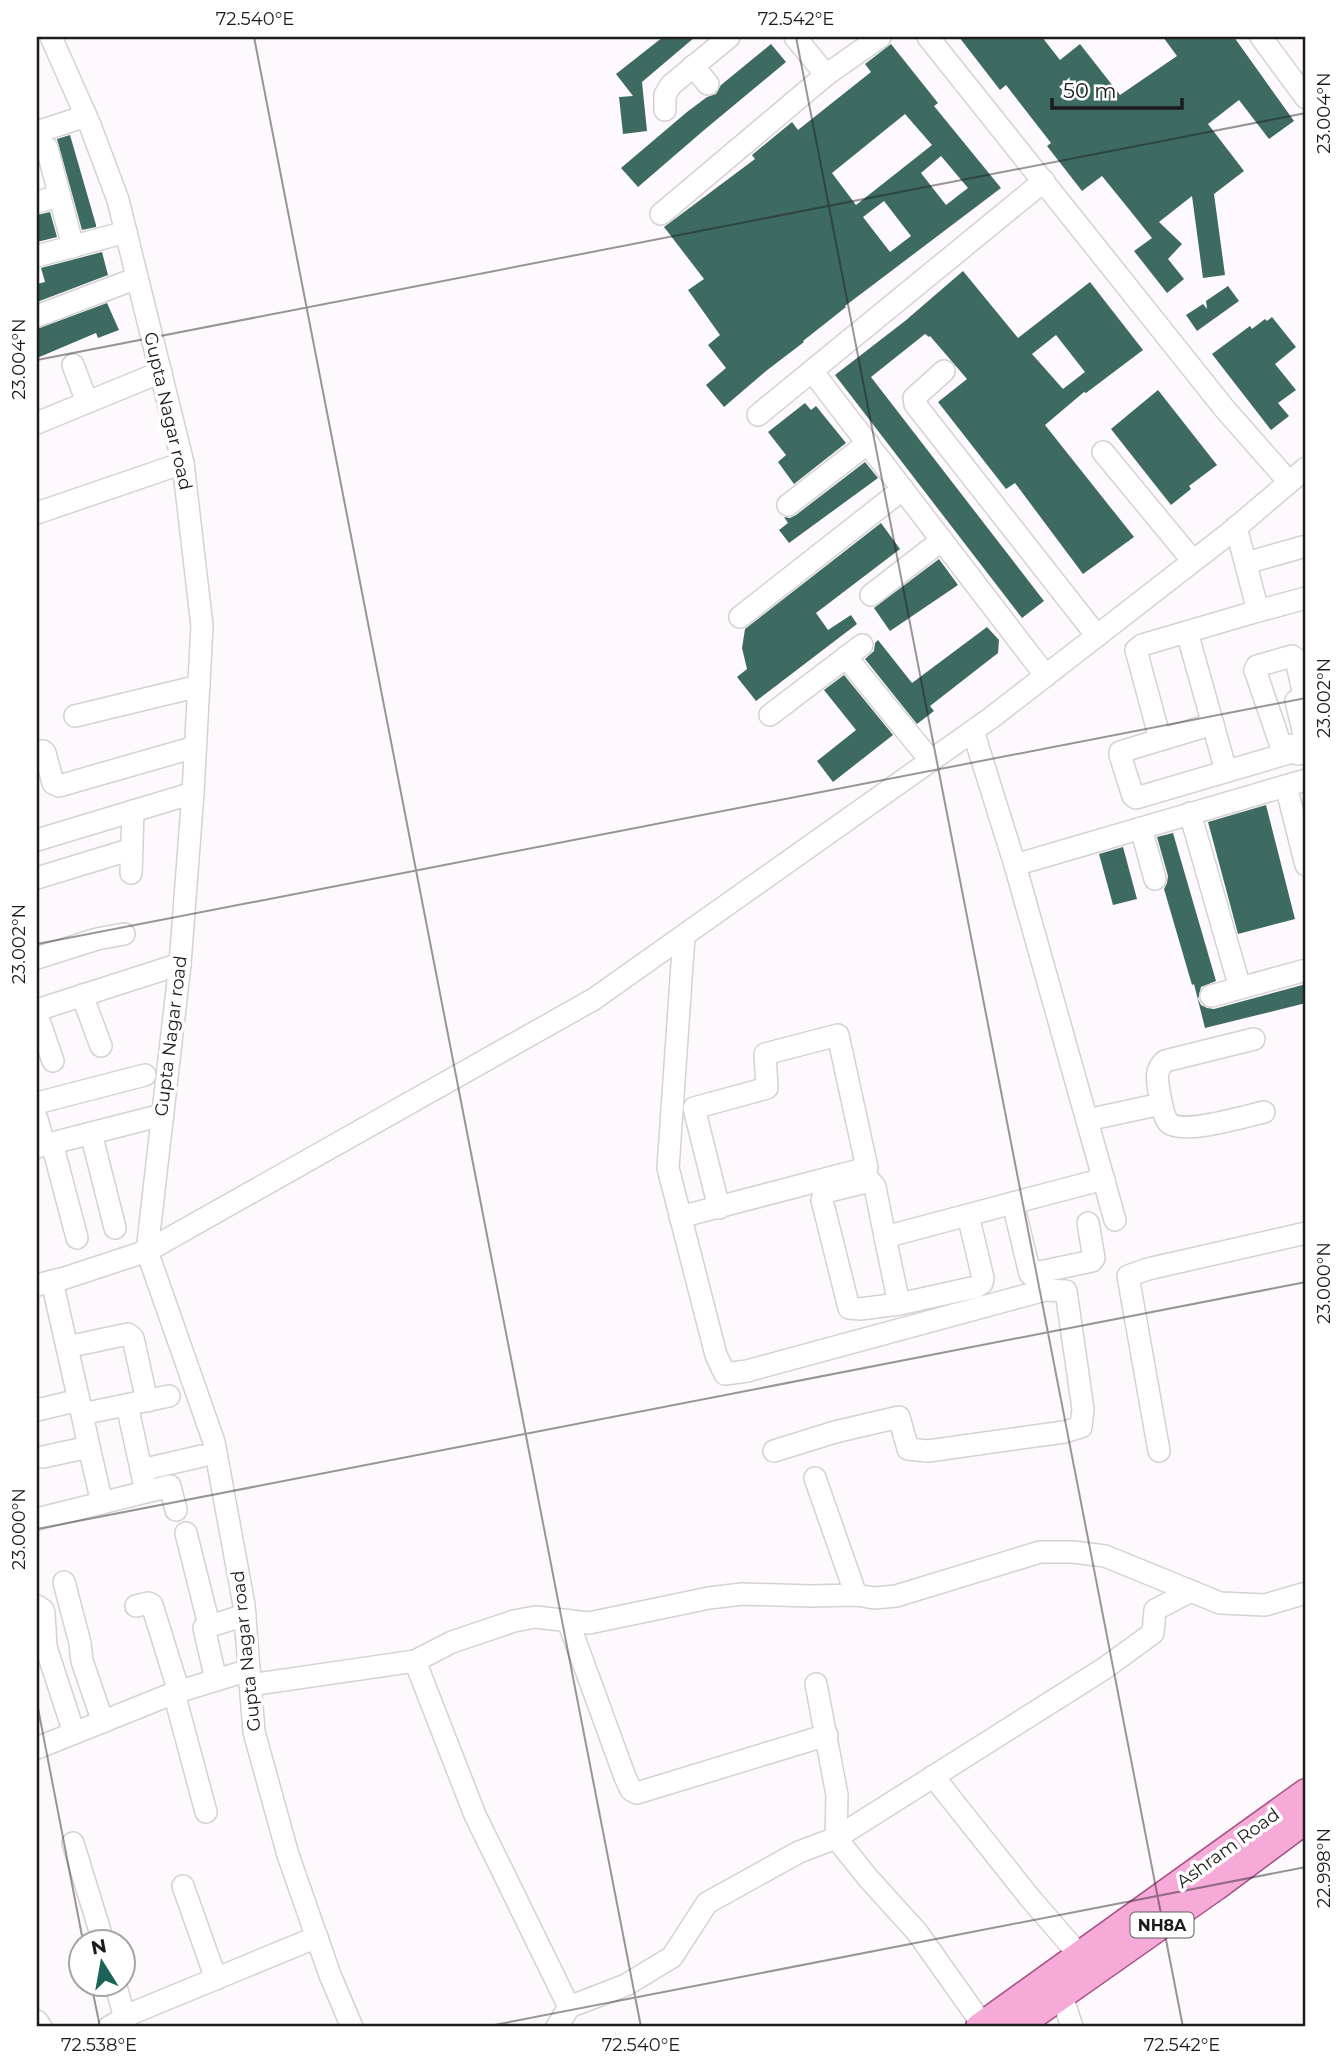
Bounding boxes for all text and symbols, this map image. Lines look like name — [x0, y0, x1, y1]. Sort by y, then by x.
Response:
text: 72.540°E — [216, 8, 294, 30]
text: 72.542°E — [758, 8, 834, 30]
scale bar — [1052, 66, 1182, 110]
text: 23.004°N — [1313, 72, 1335, 154]
text: 50 m — [1063, 78, 1117, 103]
text: 23.004°N — [8, 318, 30, 400]
street label: Gupta Nagar road — [139, 330, 197, 492]
text: 23.002°N — [1313, 658, 1335, 738]
text: 23.002°N — [8, 904, 30, 984]
street label: Gupta Nagar road — [150, 954, 192, 1118]
text: 23.000°N — [1313, 1242, 1335, 1324]
text: 23.000°N — [8, 1488, 30, 1570]
street label: Gupta Nagar road — [227, 1569, 265, 1733]
street label: Ashram Road — [1172, 1803, 1284, 1893]
text: 22.998°N — [1313, 1828, 1335, 1908]
road number: NH8A — [1130, 1912, 1194, 1938]
north arrow — [66, 1927, 136, 1997]
text: N — [89, 1934, 109, 1960]
text: 72.538°E — [61, 2034, 137, 2056]
text: 72.540°E — [602, 2034, 680, 2056]
text: 72.542°E — [1144, 2034, 1220, 2056]

